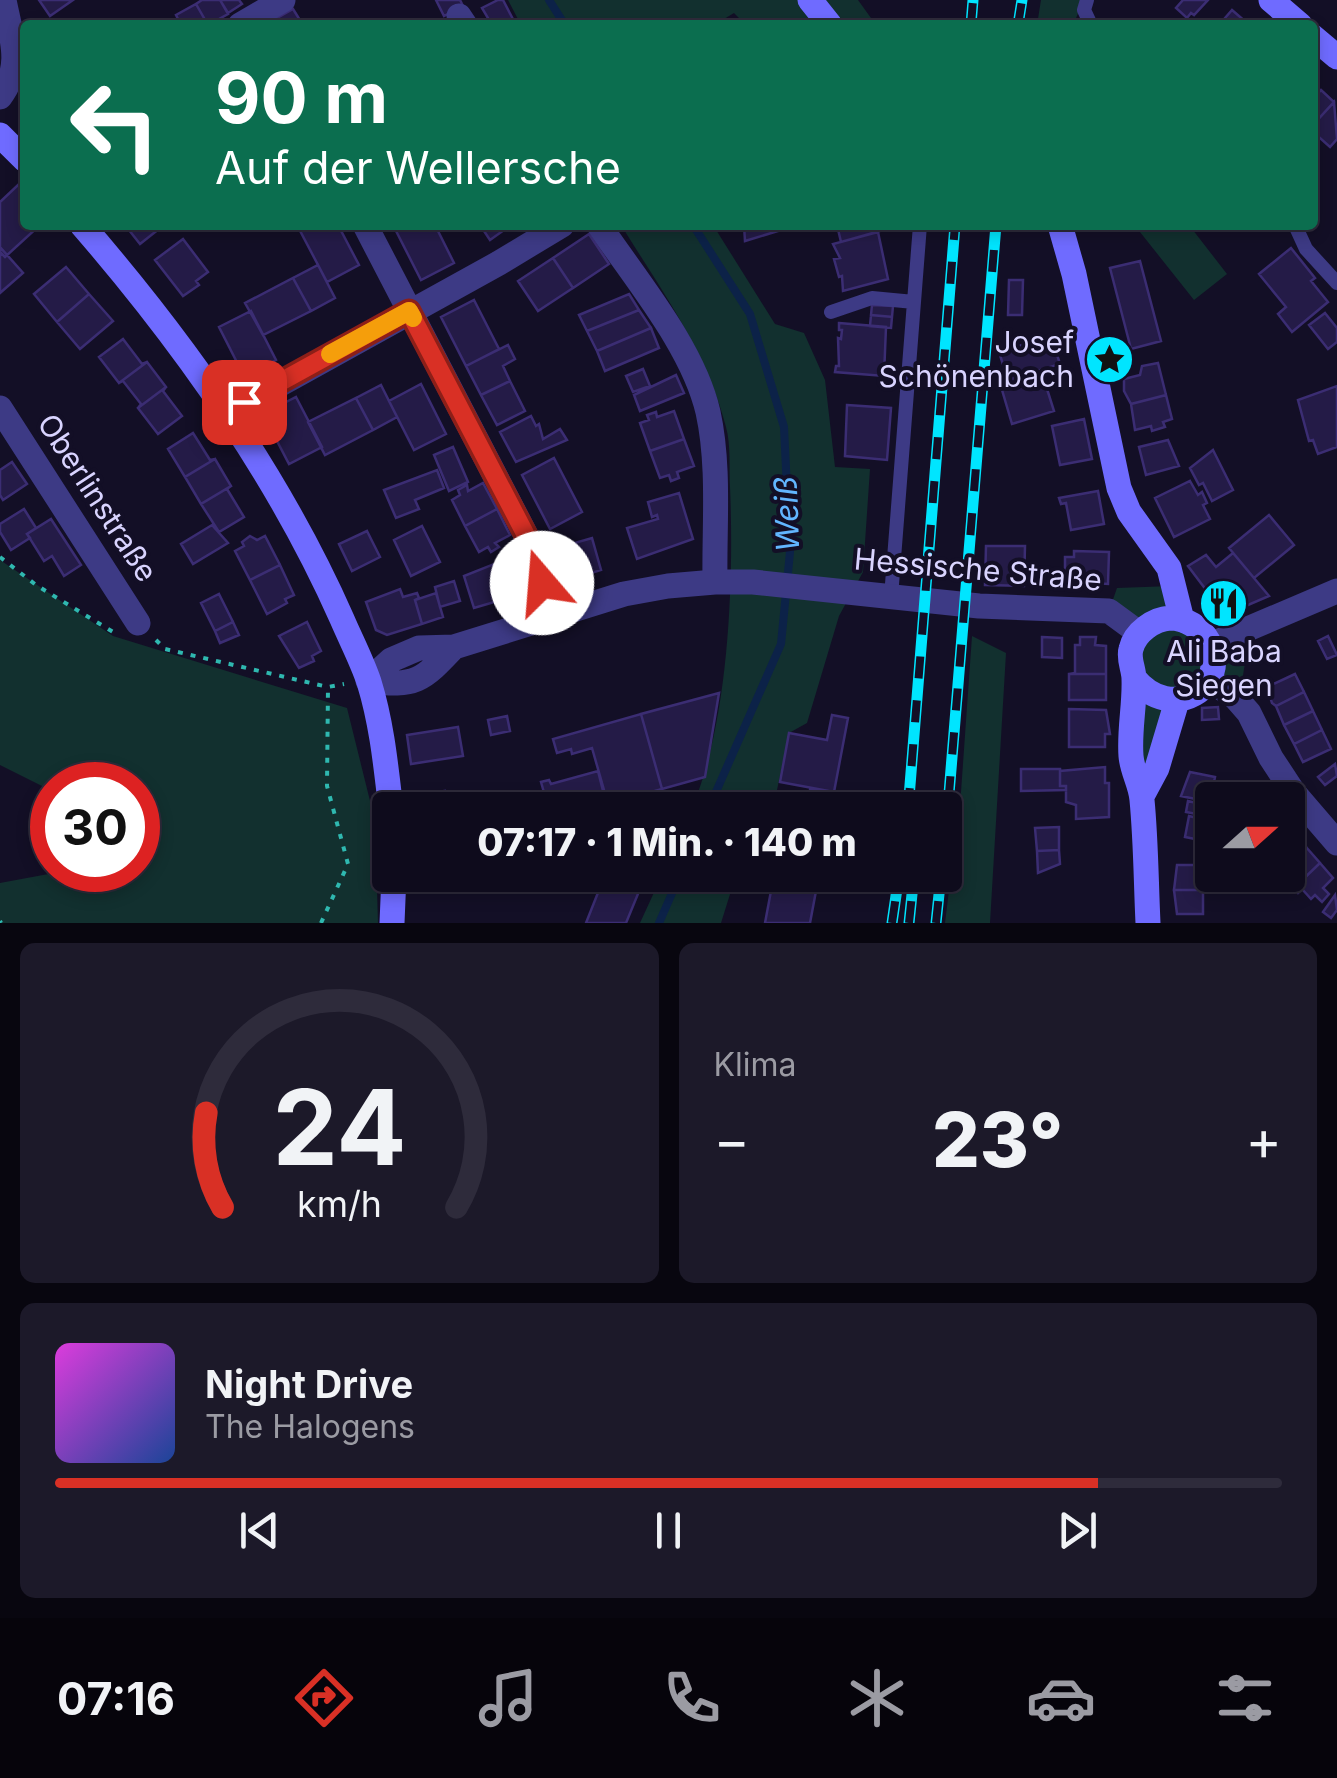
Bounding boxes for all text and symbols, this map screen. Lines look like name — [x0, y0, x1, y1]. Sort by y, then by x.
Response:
text: 90 m — [215, 55, 388, 140]
icon: left — [50, 60, 180, 190]
text: Auf der Wellersche — [215, 140, 621, 195]
place label: Josef Schönenbach — [879, 324, 1074, 394]
place icon: Josef Schönenbach — [1083, 334, 1135, 386]
pin — [202, 360, 287, 445]
icon: arrive — [217, 375, 272, 430]
street label: Oberlinstraße — [30, 407, 165, 588]
water label: Weiß — [766, 475, 807, 553]
position arrow — [490, 531, 594, 635]
street label: Hessische Straße — [853, 540, 1103, 598]
restaurant icon: Ali Baba Siegen — [1198, 577, 1250, 629]
place label: Ali Baba Siegen — [1166, 633, 1282, 703]
speed limit sign: 30 — [30, 762, 160, 892]
north arrow — [1195, 782, 1305, 892]
map controls — [1195, 782, 1305, 892]
text: 07:17 · 1 Min. · 140 m — [477, 819, 857, 865]
text: Klima — [714, 1045, 797, 1084]
text: 24 — [272, 1064, 406, 1190]
text: 23° — [932, 1094, 1063, 1185]
text: − — [714, 1107, 750, 1173]
text: + — [1246, 1107, 1282, 1173]
text: km/h — [297, 1182, 382, 1226]
text: Night Drive — [205, 1361, 413, 1407]
text: The Halogens — [205, 1407, 415, 1446]
icon: previous — [232, 1503, 287, 1558]
icon: pause — [641, 1503, 696, 1558]
icon: next — [1050, 1503, 1105, 1558]
icon: directions — [289, 1663, 359, 1733]
icon: music — [473, 1663, 543, 1733]
icon: phone — [657, 1663, 727, 1733]
icon: climate — [842, 1663, 912, 1733]
icon: car — [1026, 1663, 1096, 1733]
icon: filters — [1210, 1663, 1280, 1733]
text: 07:16 — [57, 1671, 175, 1726]

